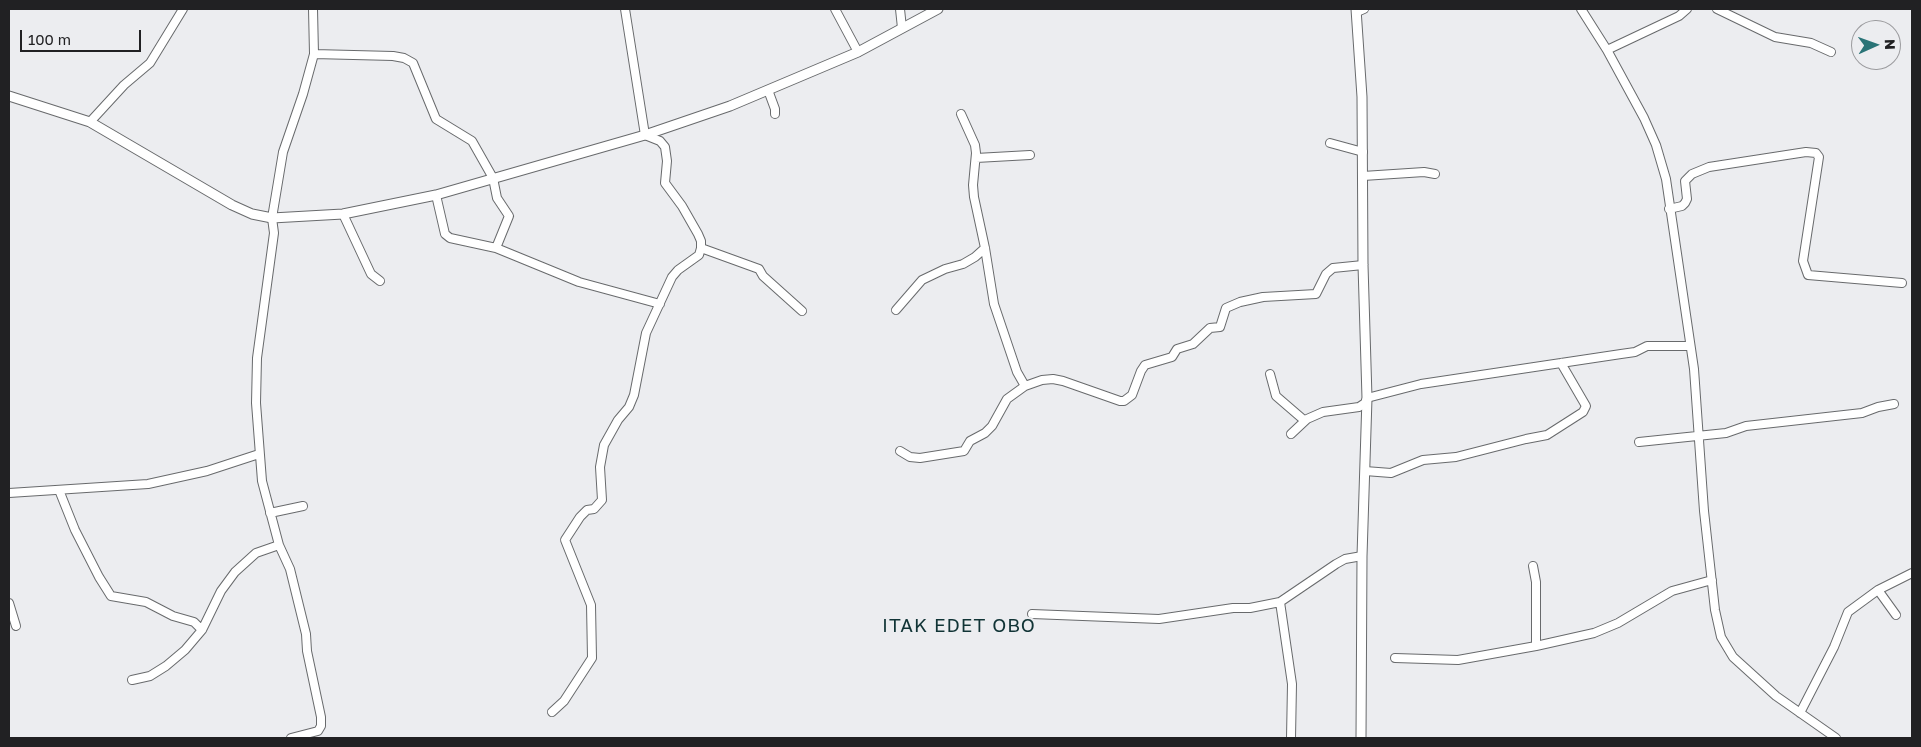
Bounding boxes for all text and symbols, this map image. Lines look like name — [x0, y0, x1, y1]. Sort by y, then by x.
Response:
scale bar — [22, 20, 144, 52]
north arrow — [1851, 20, 1901, 70]
text: 100 m — [28, 30, 71, 48]
text: N — [1882, 39, 1899, 50]
district label: ITAK EDET OBO — [880, 615, 1038, 637]

